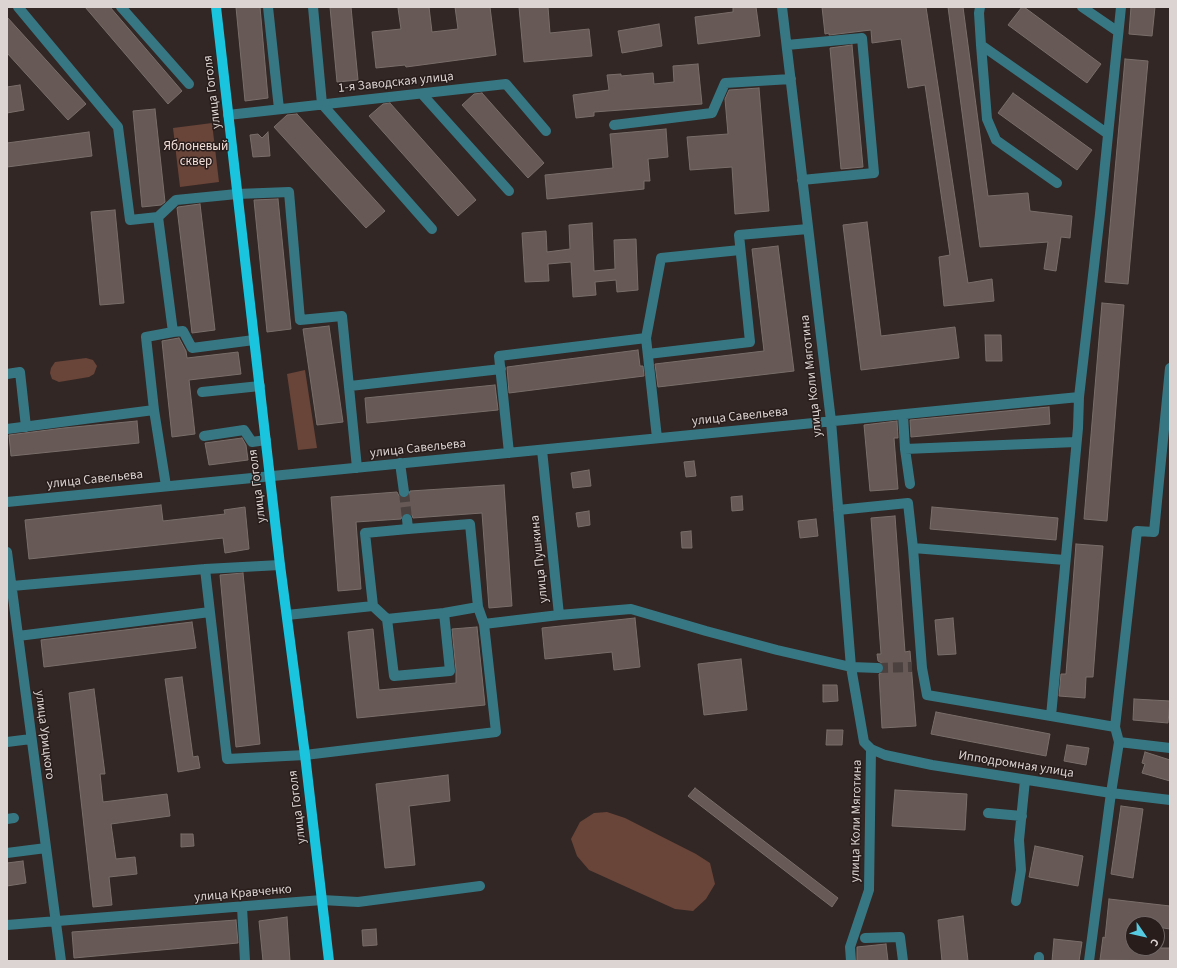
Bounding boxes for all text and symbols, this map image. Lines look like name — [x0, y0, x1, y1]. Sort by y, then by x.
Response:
street label: улица Гоголя — [201, 54, 225, 130]
street label: 1-я Заводская улица — [337, 69, 455, 97]
park label: Яблоневый сквер — [164, 139, 228, 170]
street label: улица Коли Мяготина — [798, 314, 826, 438]
street label: улица Савельева — [691, 404, 789, 430]
street label: улица Савельева — [369, 436, 467, 462]
street label: улица Гоголя — [246, 448, 270, 524]
street label: улица Савельева — [46, 467, 144, 493]
street label: улица Пушкина — [528, 514, 552, 604]
street label: улица Урицкого — [31, 689, 57, 781]
street label: Ипподромная улица — [957, 748, 1075, 782]
street label: улица Коли Мяготина — [848, 759, 866, 883]
street label: улица Гоголя — [286, 769, 310, 845]
street label: улица Кравченко — [194, 882, 292, 906]
north arrow — [1125, 916, 1165, 956]
text: С — [1147, 936, 1163, 949]

